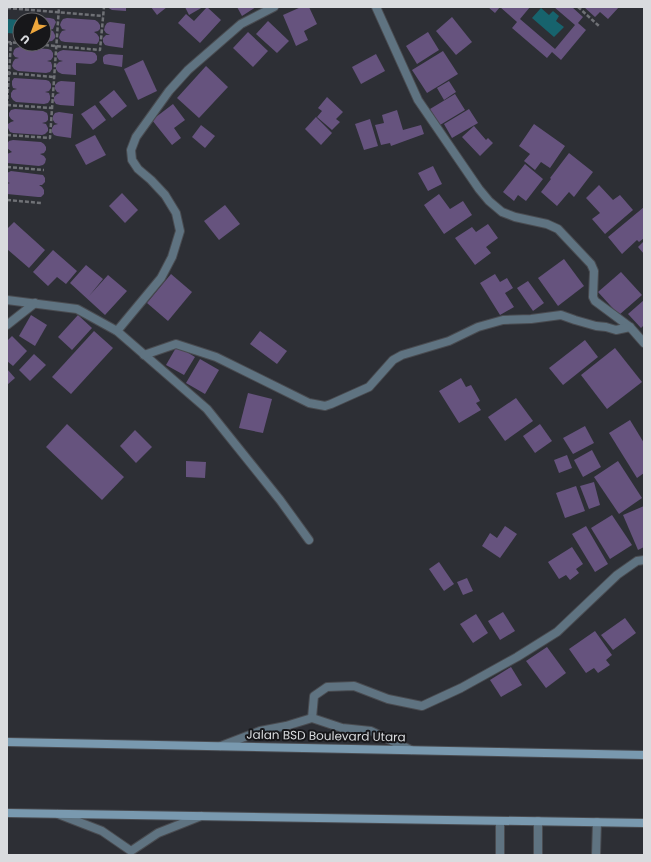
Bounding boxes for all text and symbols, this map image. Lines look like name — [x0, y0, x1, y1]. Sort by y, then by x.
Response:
north arrow — [12, 12, 52, 52]
text: U — [17, 31, 34, 48]
street label: Jalan BSD Boulevard Utara — [246, 726, 406, 745]

